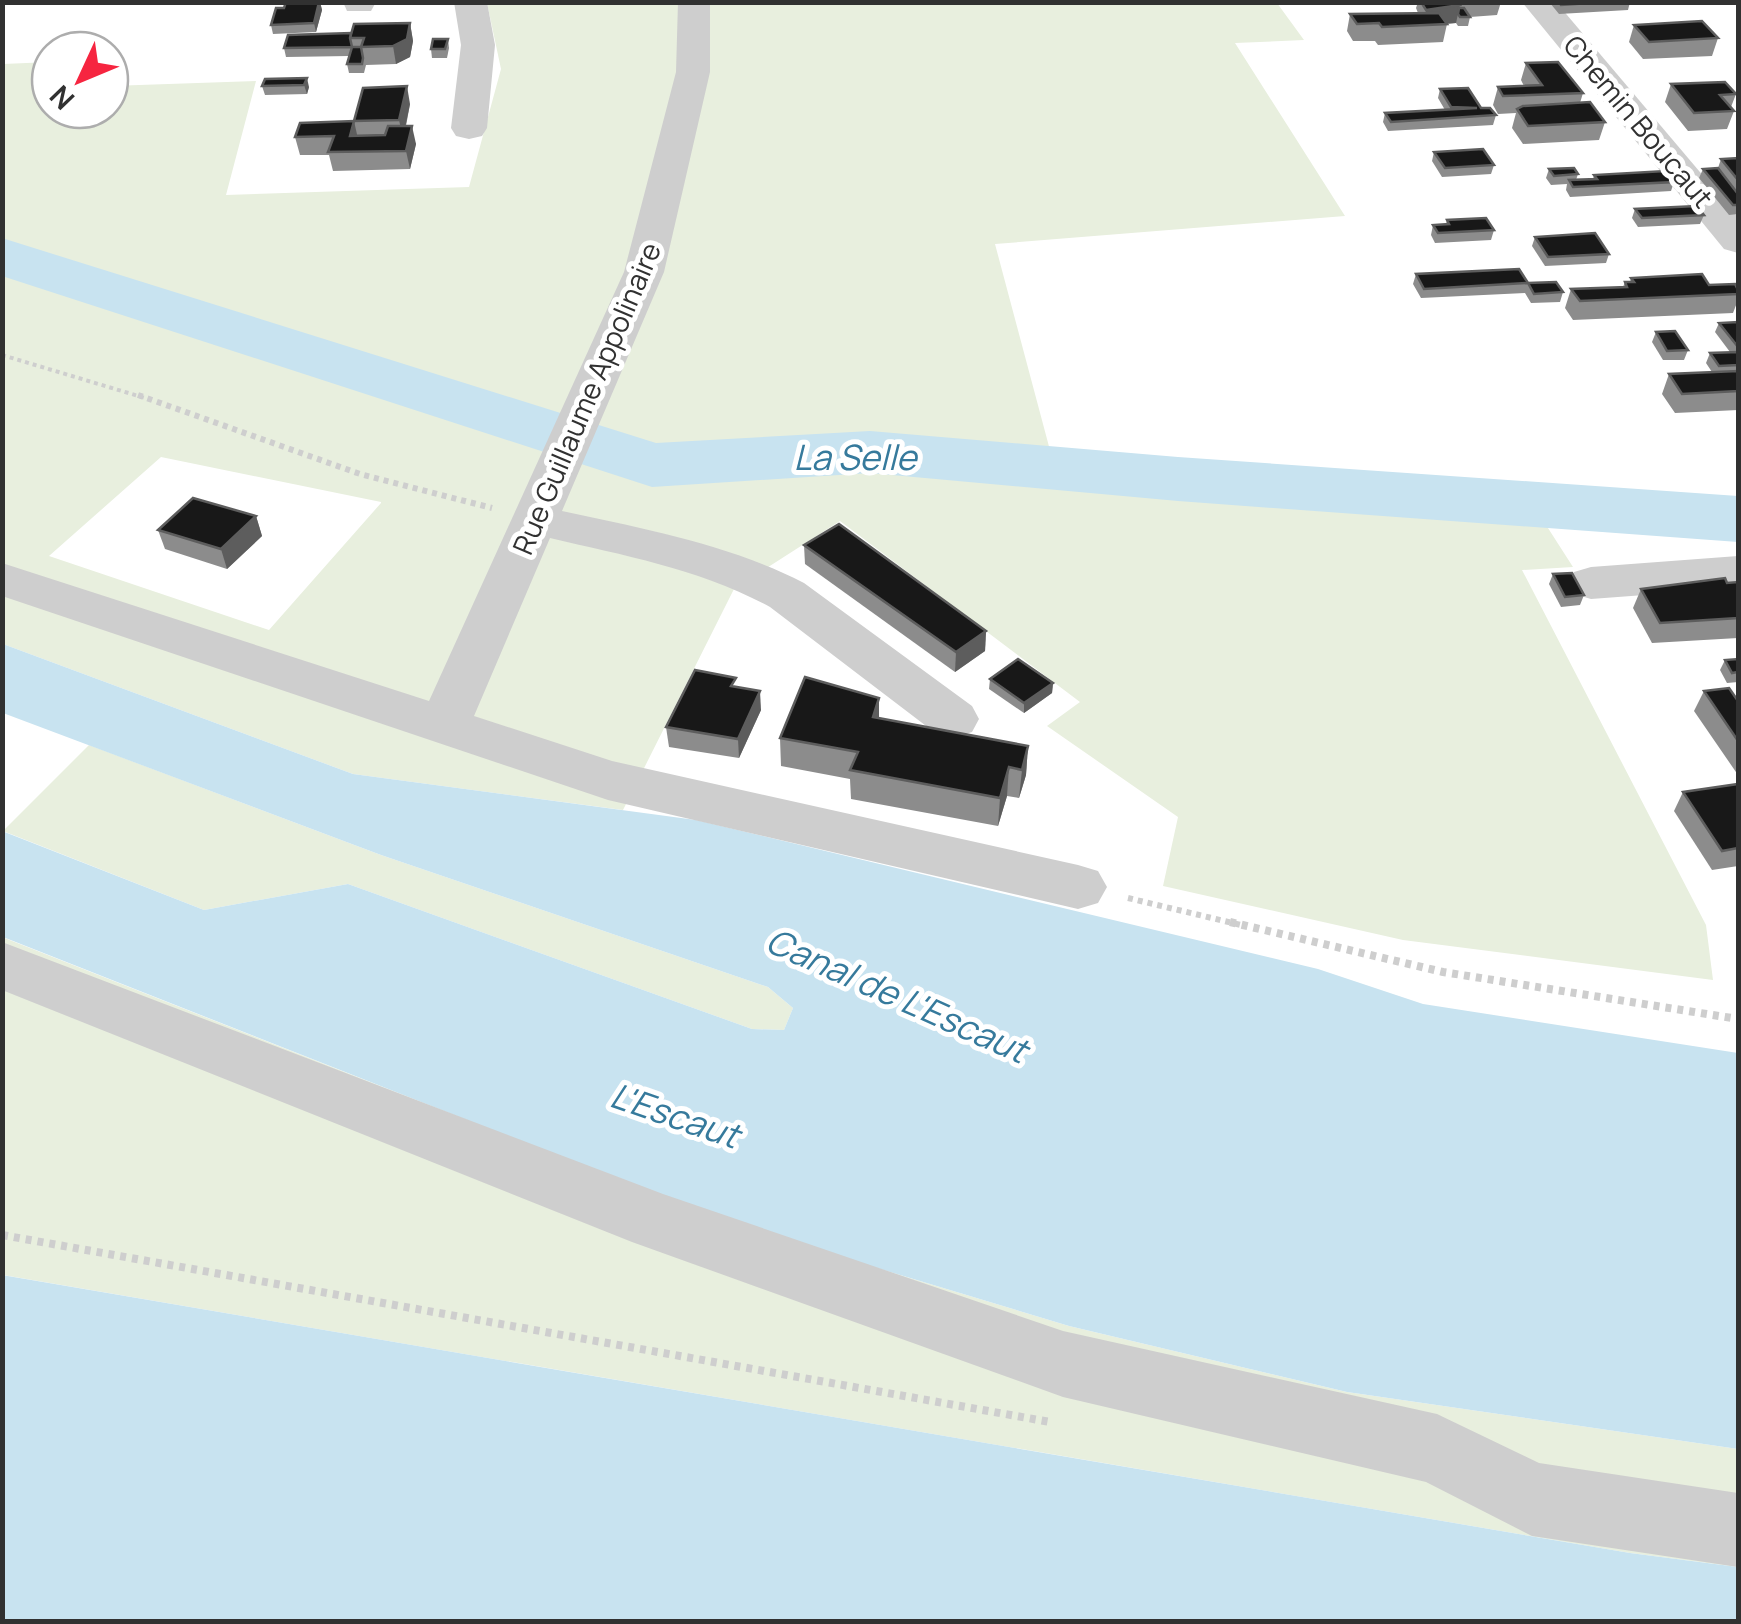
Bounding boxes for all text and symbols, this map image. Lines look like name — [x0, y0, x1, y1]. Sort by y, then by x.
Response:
street label: Chemin Boucaut — [1556, 27, 1722, 215]
north arrow — [30, 30, 130, 130]
text: N — [41, 78, 82, 118]
street label: Rue Guillaume Appolinaire — [503, 236, 669, 560]
water label: La Selle — [793, 433, 919, 481]
water label: Canal de L'Escaut — [759, 916, 1039, 1076]
water label: L'Escaut — [604, 1071, 749, 1161]

